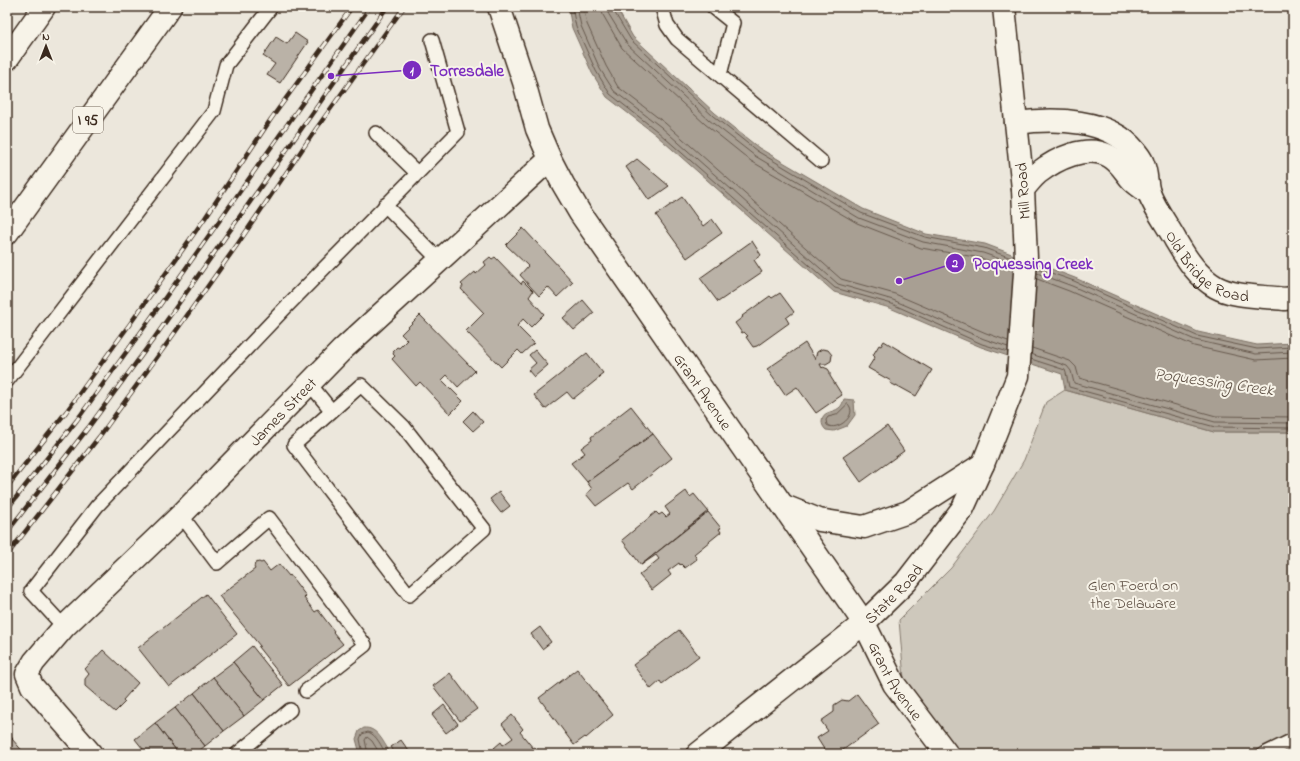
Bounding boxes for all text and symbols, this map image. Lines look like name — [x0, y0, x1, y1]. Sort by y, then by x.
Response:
north arrow — [26, 26, 66, 66]
text: N — [42, 29, 50, 45]
callout: Torresdale — [402, 56, 512, 85]
text: Torresdale — [430, 59, 505, 84]
text: 1 — [410, 63, 414, 81]
road number: I 95 — [73, 107, 103, 133]
street label: Mill Road — [1010, 162, 1038, 220]
street label: Old Bridge Road — [1158, 226, 1250, 310]
callout: Poquessing Creek — [945, 248, 1101, 277]
text: Poquessing Creek — [973, 252, 1094, 279]
text: 2 — [951, 255, 958, 273]
street label: Grant Avenue — [667, 349, 737, 436]
water label: Poquessing Creek — [1153, 362, 1276, 404]
street label: James Street — [244, 372, 324, 453]
street label: State Road — [860, 559, 930, 630]
park label: Glen Foerd on the Delaware — [1088, 574, 1178, 616]
street label: Grant Avenue — [861, 638, 928, 727]

